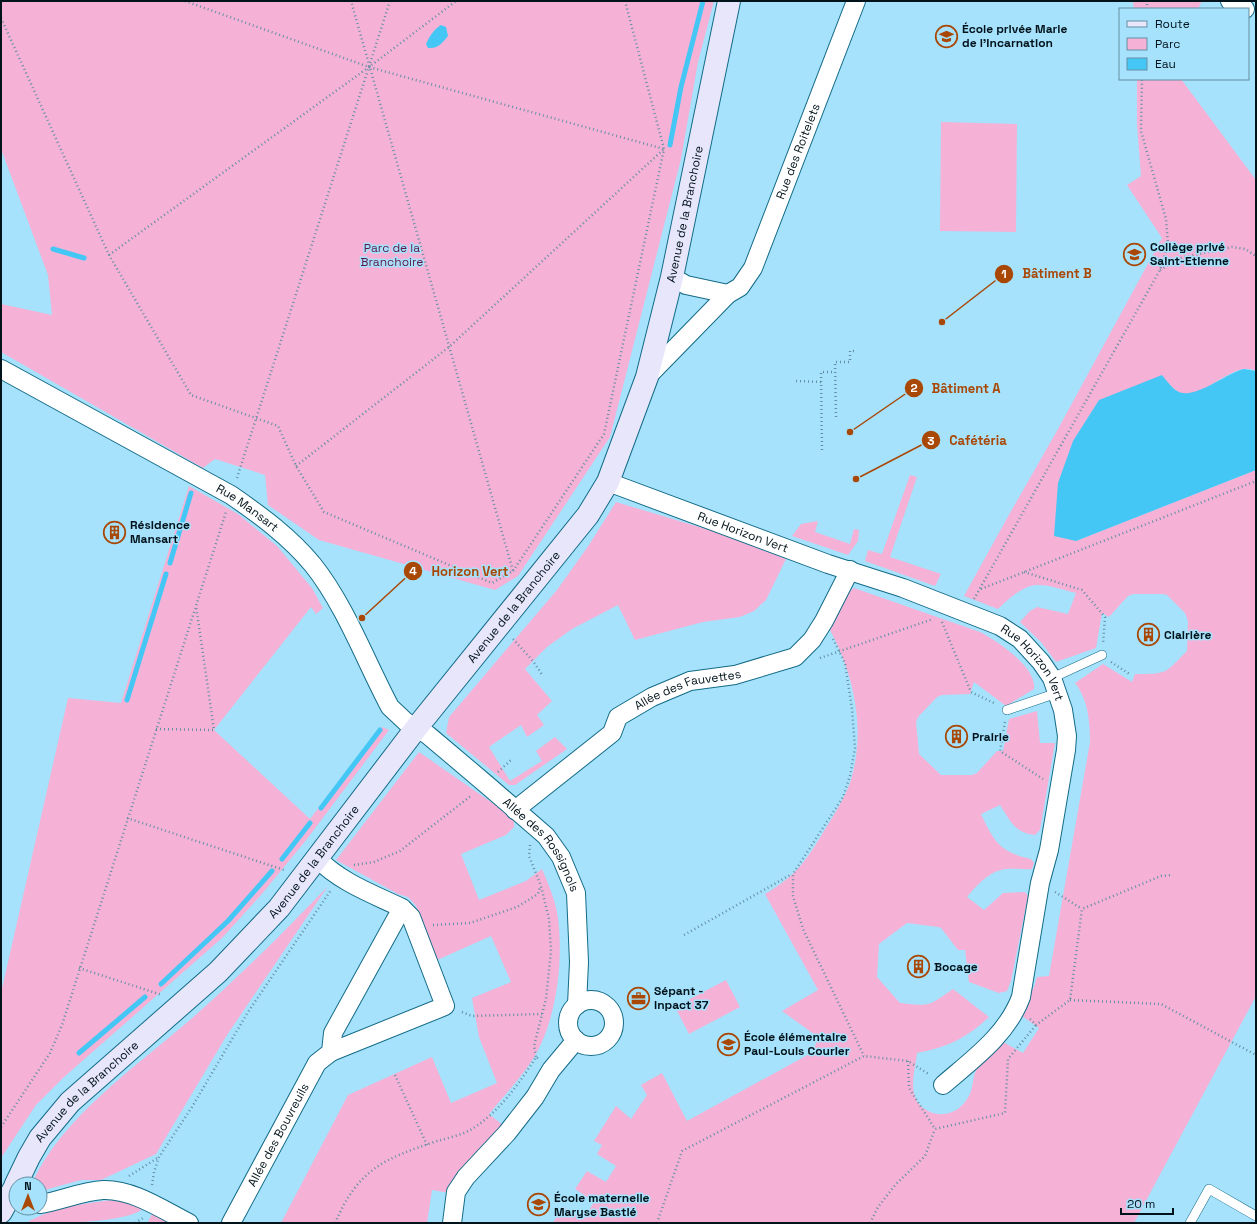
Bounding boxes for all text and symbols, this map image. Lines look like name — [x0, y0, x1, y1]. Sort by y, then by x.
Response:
legend — [1119, 8, 1249, 80]
text: Route — [1155, 16, 1190, 32]
place label: École privée Marie de l'Incarnation — [962, 21, 1068, 51]
school or university icon: École privée Marie de l'Incarnation — [934, 23, 960, 49]
text: Parc — [1155, 36, 1180, 52]
text: Eau — [1155, 56, 1176, 72]
street label: Rue des Roitelets — [772, 101, 824, 202]
street label: Avenue de la Branchoire — [663, 144, 707, 284]
place label: Collège privé Saint-Etienne — [1150, 239, 1229, 269]
park label: Parc de la Branchoire — [361, 240, 423, 270]
school or university icon: Collège privé Saint-Etienne — [1121, 241, 1147, 267]
callout: Bâtiment B — [994, 261, 1100, 286]
text: Bâtiment B — [1022, 265, 1092, 282]
text: 1 — [1001, 266, 1007, 282]
callout: Bâtiment A — [904, 376, 1009, 401]
text: 2 — [910, 380, 918, 396]
text: Bâtiment A — [932, 380, 1001, 397]
callout: Cafétéria — [921, 428, 1015, 453]
text: Cafétéria — [949, 432, 1007, 449]
text: 3 — [927, 433, 935, 449]
street label: Rue Mansart — [213, 480, 282, 535]
street label: Rue Horizon Vert — [695, 508, 791, 557]
place label: Résidence Mansart — [130, 517, 190, 547]
building icon: Résidence Mansart — [102, 519, 128, 545]
street label: Avenue de la Branchoire — [464, 548, 564, 666]
callout: Horizon Vert — [403, 559, 516, 584]
text: 4 — [409, 563, 417, 579]
text: Horizon Vert — [431, 563, 509, 580]
street label: Rue Horizon Vert — [998, 621, 1067, 703]
building icon: Clairière — [1135, 622, 1161, 648]
place label: Clairière — [1164, 627, 1211, 643]
street label: Allée des Fauvettes — [631, 666, 743, 714]
building icon: Prairie — [944, 724, 970, 750]
place label: Prairie — [972, 729, 1009, 745]
street label: Allée des Rossignols — [499, 794, 583, 894]
street label: Avenue de la Branchoire — [265, 802, 363, 922]
building icon: Bocage — [905, 954, 931, 980]
place label: Bocage — [934, 959, 978, 975]
place label: Sépant - Inpact 37 — [654, 983, 709, 1013]
office icon: Sépant - Inpact 37 — [625, 985, 651, 1011]
place label: École élémentaire Paul-Louis Courier — [744, 1029, 850, 1059]
school or university icon: École élémentaire Paul-Louis Courier — [716, 1031, 742, 1057]
street label: Avenue de la Branchoire — [32, 1037, 142, 1146]
street label: Allée des Bouvreuils — [244, 1080, 313, 1189]
north arrow — [8, 1176, 48, 1216]
text: N — [24, 1179, 32, 1193]
place label: École maternelle Maryse Bastié — [554, 1190, 650, 1220]
scale bar — [1121, 1190, 1173, 1216]
school or university icon: École maternelle Maryse Bastié — [526, 1192, 552, 1218]
text: 20 m — [1127, 1196, 1155, 1212]

